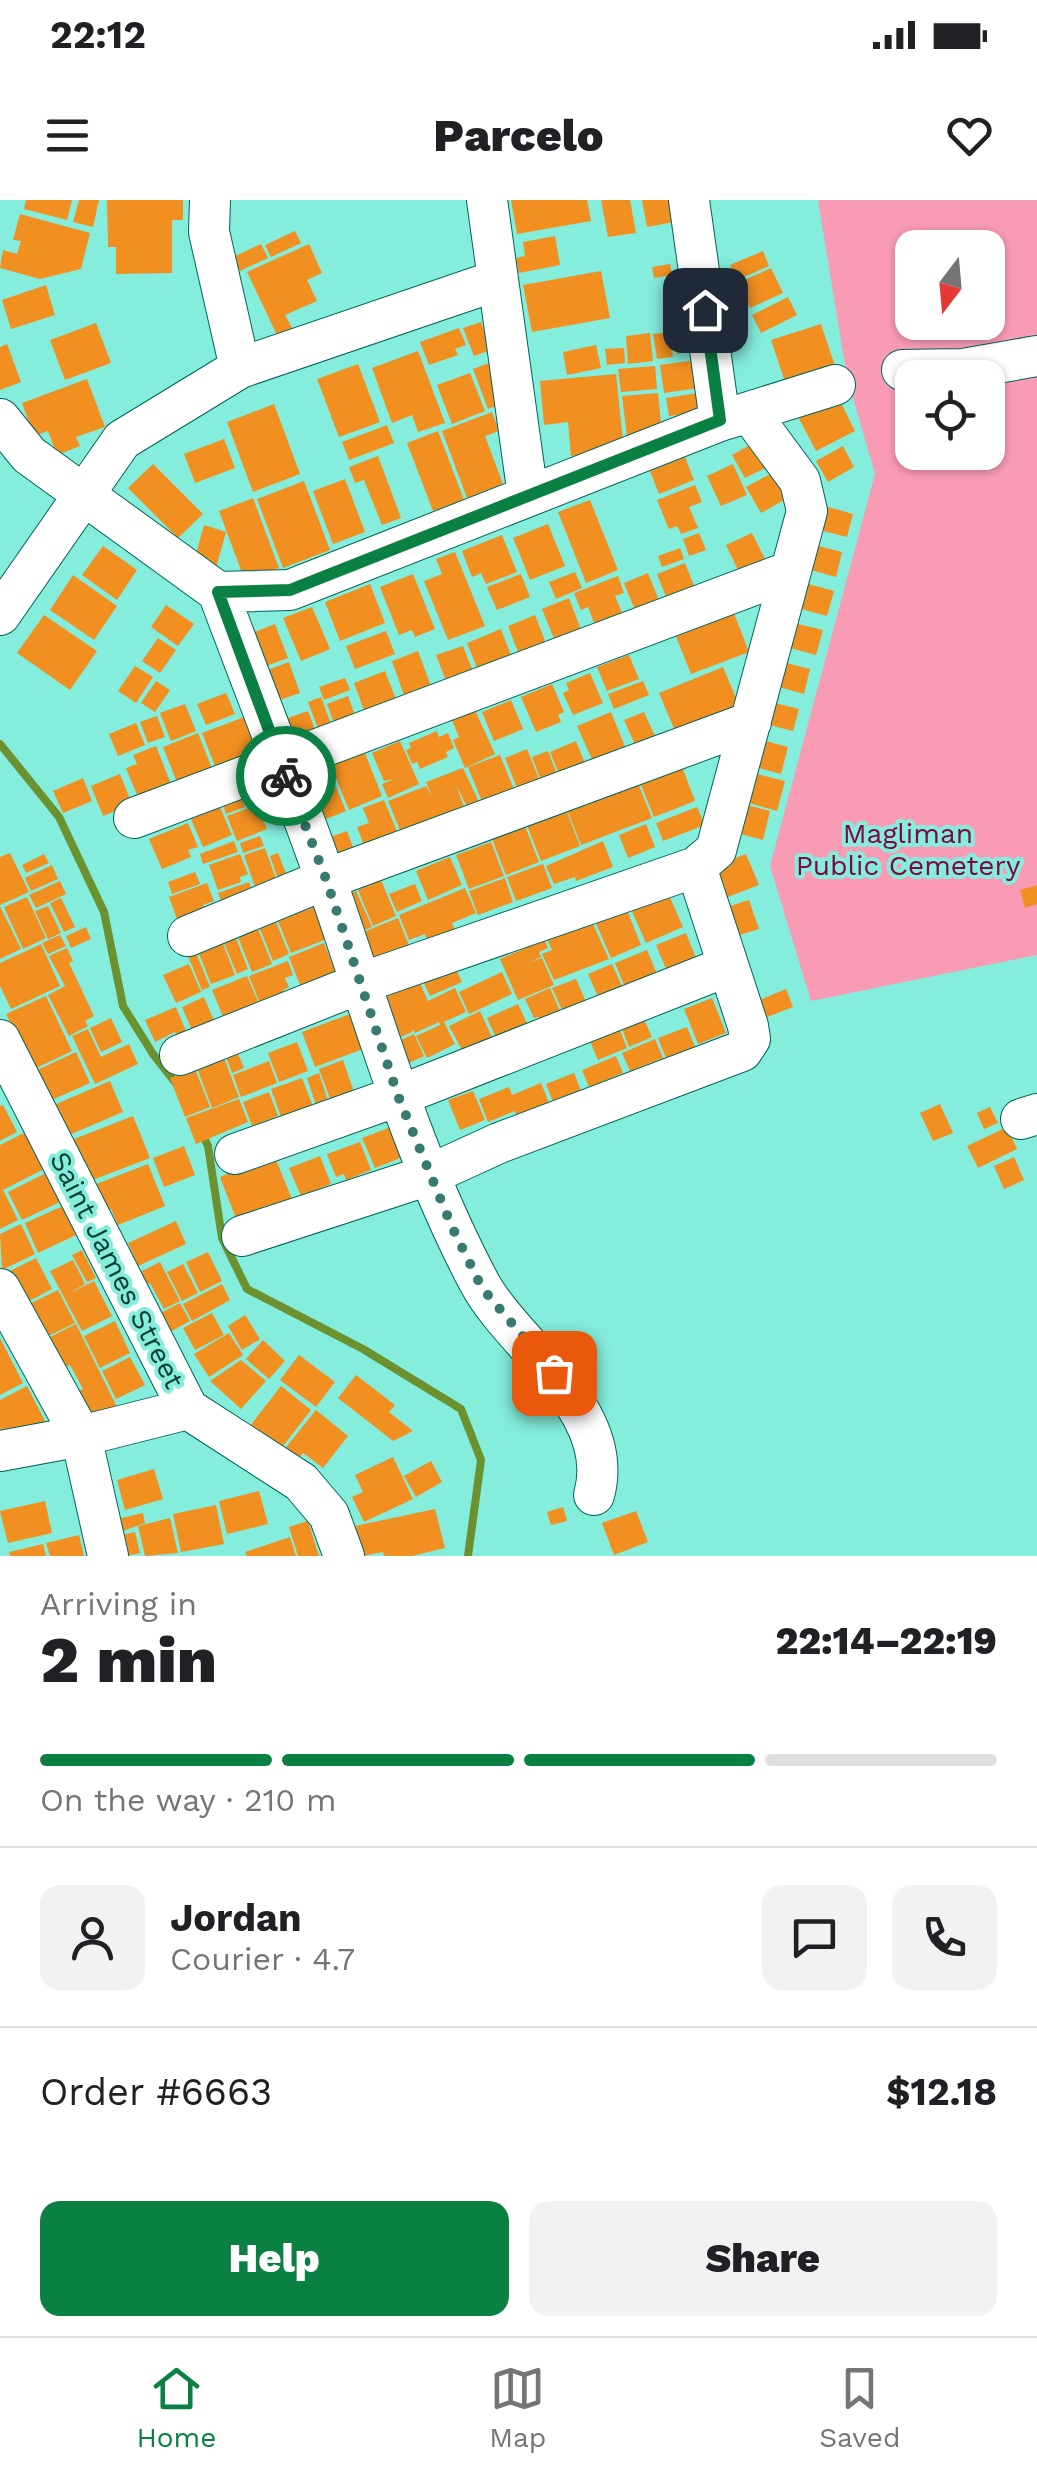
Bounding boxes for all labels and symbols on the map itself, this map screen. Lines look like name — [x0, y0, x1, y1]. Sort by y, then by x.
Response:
north arrow — [895, 230, 1005, 340]
pin — [663, 268, 748, 353]
courier — [236, 726, 336, 826]
park label: Magliman Public Cemetery — [796, 817, 1021, 882]
street label: Saint James Street — [43, 1146, 191, 1394]
pin — [512, 1331, 597, 1416]

